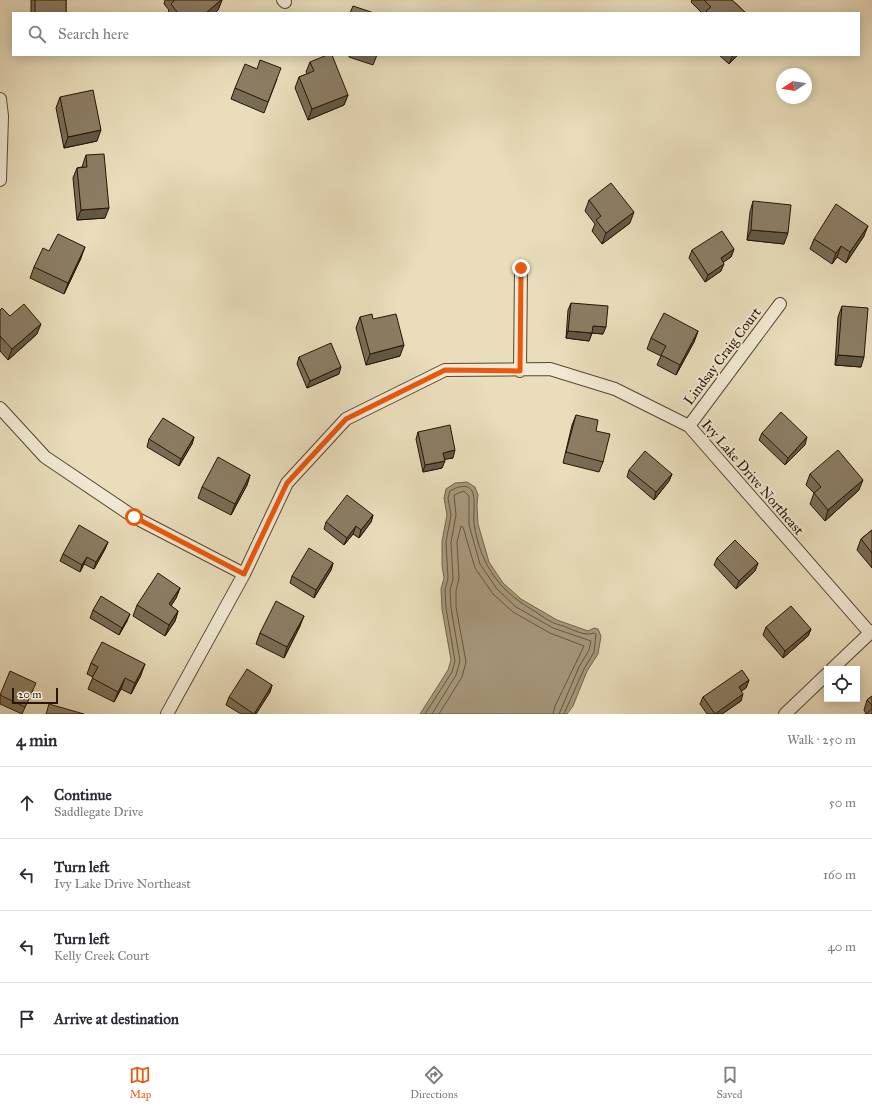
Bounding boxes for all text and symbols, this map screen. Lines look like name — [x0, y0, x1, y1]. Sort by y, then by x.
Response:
search box — [12, 12, 860, 56]
icon: search — [26, 23, 48, 45]
text: Search here — [58, 25, 129, 43]
north arrow — [776, 68, 812, 104]
route end — [512, 259, 530, 277]
street label: Lindsay Craig Court — [680, 304, 765, 408]
street label: Ivy Lake Drive Northeast — [698, 416, 807, 539]
route start — [125, 508, 143, 526]
map controls — [824, 666, 860, 702]
button: locate — [824, 666, 860, 702]
scale bar — [12, 686, 58, 705]
text: 20 m — [18, 688, 41, 701]
text: 4 min — [16, 730, 57, 751]
text: Walk · 250 m — [787, 732, 856, 748]
text: Continue — [54, 786, 112, 804]
icon: ahead — [16, 792, 38, 814]
text: 50 m — [829, 795, 856, 811]
text: Saddlegate Drive — [54, 804, 143, 820]
text: Turn left — [54, 858, 110, 876]
icon: left — [16, 864, 38, 886]
text: 160 m — [823, 867, 856, 883]
text: Ivy Lake Drive Northeast — [54, 876, 191, 892]
text: Turn left — [54, 930, 110, 948]
icon: left — [16, 936, 38, 958]
text: 40 m — [827, 939, 856, 955]
text: Kelly Creek Court — [54, 948, 149, 964]
icon: arrive — [16, 1008, 38, 1030]
text: Arrive at destination — [54, 1010, 179, 1028]
tab: Map — [129, 1064, 151, 1101]
tab: Directions — [410, 1064, 458, 1101]
tab: Saved — [716, 1064, 743, 1101]

